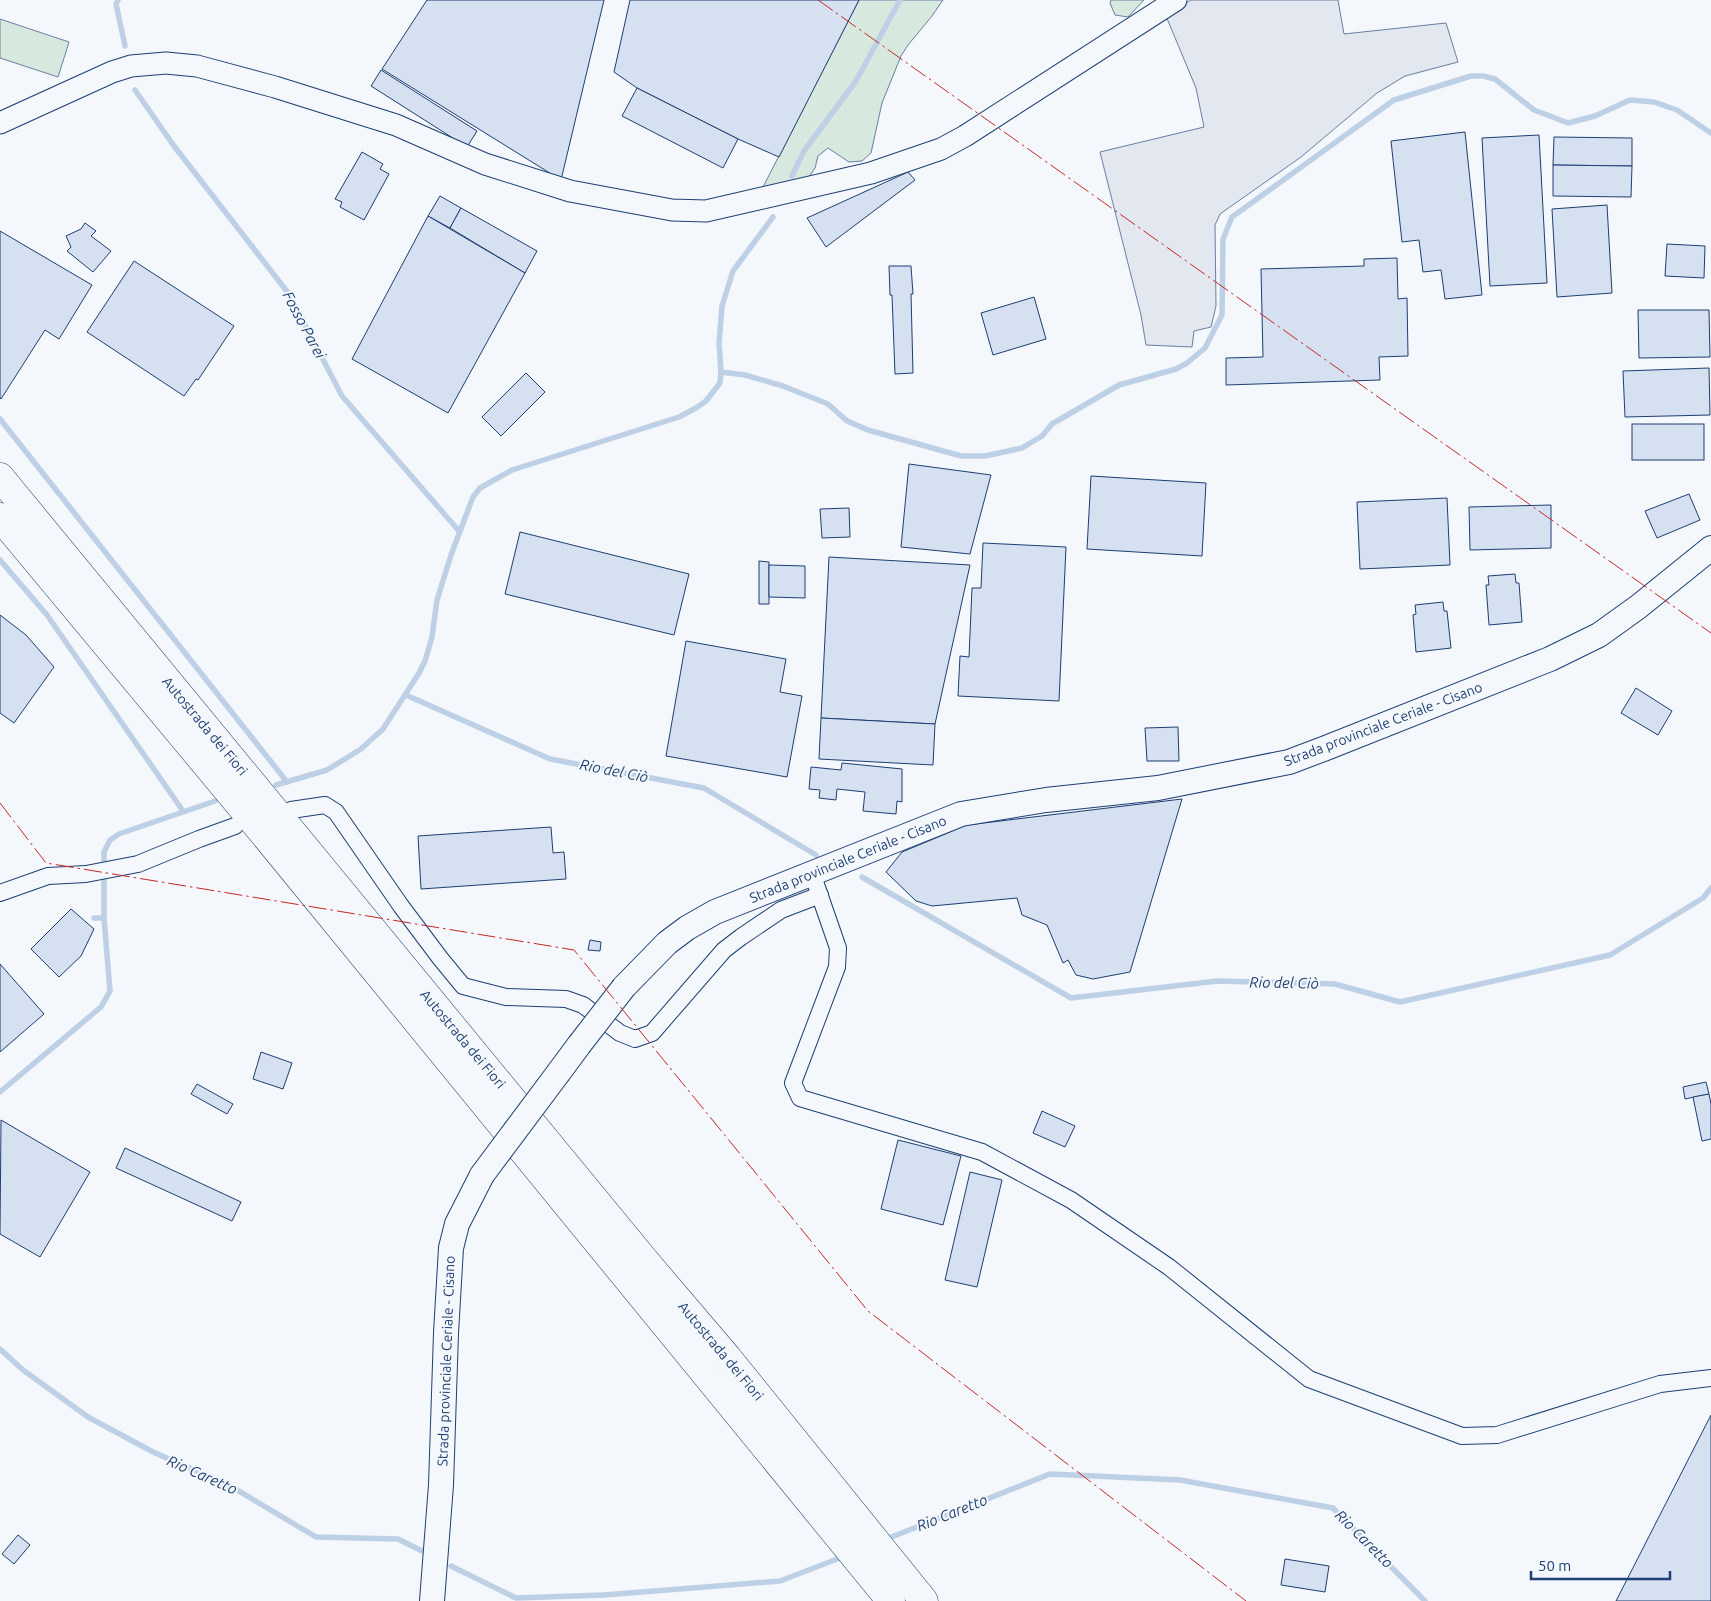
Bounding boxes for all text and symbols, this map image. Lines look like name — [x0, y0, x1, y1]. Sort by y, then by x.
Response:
water label: Fosso Parei — [280, 288, 330, 362]
street label: Autostrada dei Fiori — [159, 674, 251, 778]
street label: Strada provinciale Ceriale - Cisano — [1282, 679, 1484, 769]
water label: Rio del Ciò — [578, 756, 650, 785]
street label: Strada provinciale Ceriale - Cisano — [747, 812, 949, 906]
water label: Rio del Ciò — [1249, 973, 1319, 992]
street label: Autostrada dei Fiori — [417, 987, 509, 1091]
street label: Strada provinciale Ceriale - Cisano — [434, 1255, 458, 1467]
street label: Autostrada dei Fiori — [675, 1299, 767, 1403]
water label: Rio Caretto — [165, 1452, 240, 1497]
water label: Rio Caretto — [914, 1491, 990, 1534]
water label: Rio Caretto — [1332, 1506, 1397, 1571]
scale bar — [1531, 1548, 1670, 1580]
text: 50 m — [1538, 1557, 1571, 1574]

